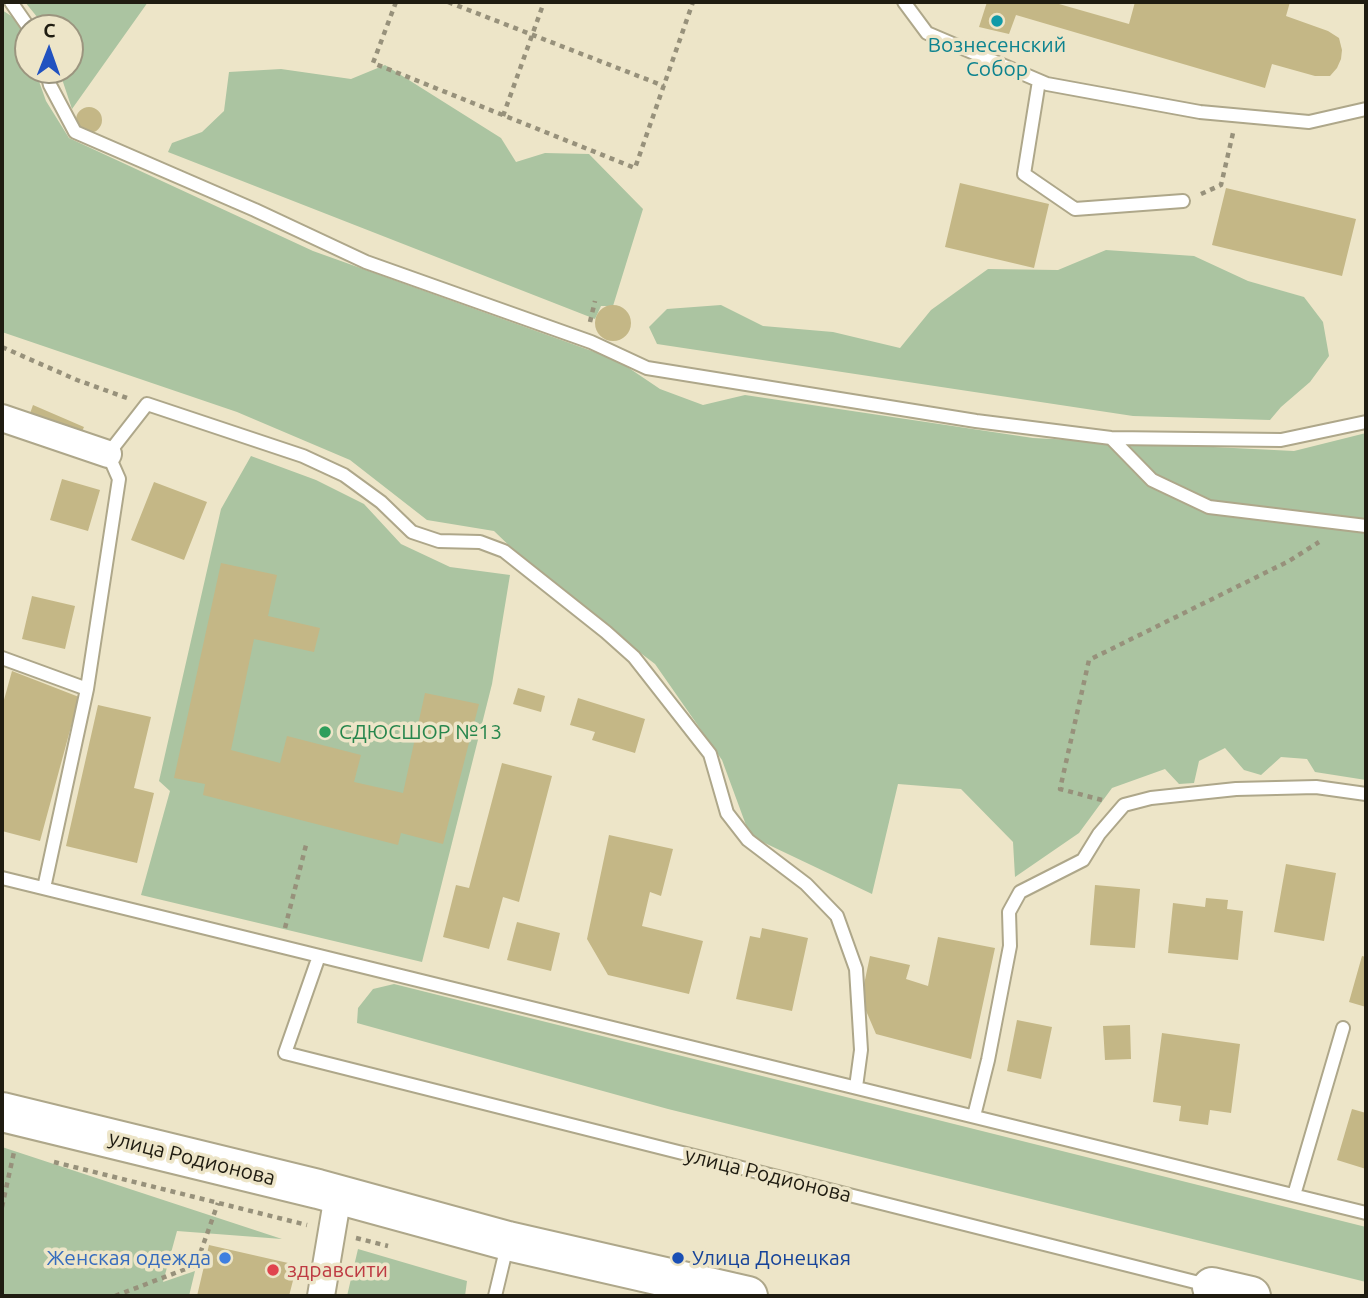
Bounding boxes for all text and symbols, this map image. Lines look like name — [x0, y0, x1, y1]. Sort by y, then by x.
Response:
marker: Вознесенский Собор — [989, 13, 1005, 29]
north arrow — [14, 14, 84, 84]
text: С — [43, 19, 56, 41]
place label: Вознесенский Собор — [928, 32, 1066, 82]
place label: СДЮСШОР №13 — [339, 719, 502, 745]
marker: СДЮСШОР №13 — [317, 724, 333, 740]
street label: улица Родионова — [106, 1125, 278, 1191]
street label: улица Родионова — [682, 1142, 854, 1208]
place label: Женская одежда — [47, 1245, 211, 1271]
place label: Улица Донецкая — [692, 1245, 851, 1271]
marker: Женская одежда — [217, 1250, 233, 1266]
marker: Улица Донецкая — [670, 1250, 686, 1266]
place label: здравсити — [287, 1257, 388, 1283]
marker: здравсити — [265, 1262, 281, 1278]

